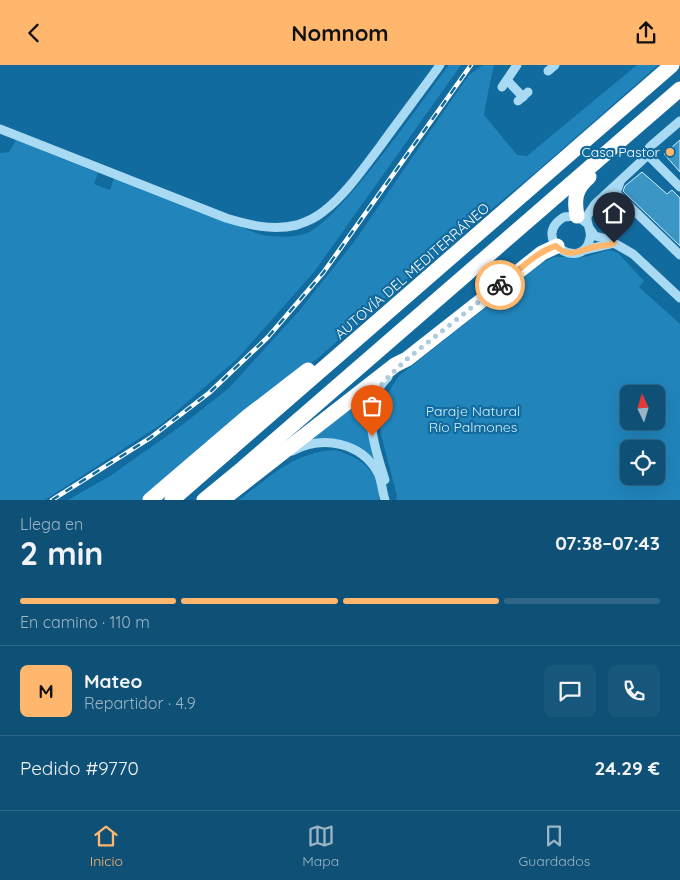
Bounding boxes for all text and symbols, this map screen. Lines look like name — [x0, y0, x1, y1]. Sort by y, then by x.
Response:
icon: back — [20, 19, 48, 47]
text: Nomnom — [291, 19, 389, 47]
icon: share — [632, 19, 660, 47]
place label: Casa Pastor — [582, 143, 661, 161]
marker: Casa Pastor — [664, 146, 676, 158]
pin — [593, 192, 635, 243]
street label: AUTOVÍA DEL MEDITERRÁNEO — [331, 199, 493, 343]
icon: home — [600, 199, 628, 227]
courier — [475, 260, 525, 310]
icon: bike — [486, 271, 514, 299]
pin — [351, 385, 393, 436]
north arrow — [620, 385, 665, 430]
map controls — [620, 385, 665, 485]
icon: bag — [358, 392, 386, 420]
park label: Paraje Natural Río Palmones — [426, 402, 520, 436]
button: locate — [620, 440, 665, 485]
text: Llega en — [20, 514, 83, 534]
text: 07:38–07:43 — [555, 531, 660, 555]
text: 2 min — [20, 533, 103, 573]
text: En camino · 110 m — [20, 612, 150, 632]
button: chat — [544, 665, 596, 717]
button: phone — [608, 665, 660, 717]
text: Mateo — [84, 669, 142, 693]
text: M — [38, 679, 54, 703]
text: Repartidor · 4.9 — [84, 693, 196, 713]
text: Pedido #9770 — [20, 756, 139, 780]
text: 24.29 € — [594, 756, 660, 780]
tab: Inicio — [90, 822, 123, 870]
tab: Mapa — [302, 822, 339, 870]
tab: Guardados — [519, 822, 590, 870]

